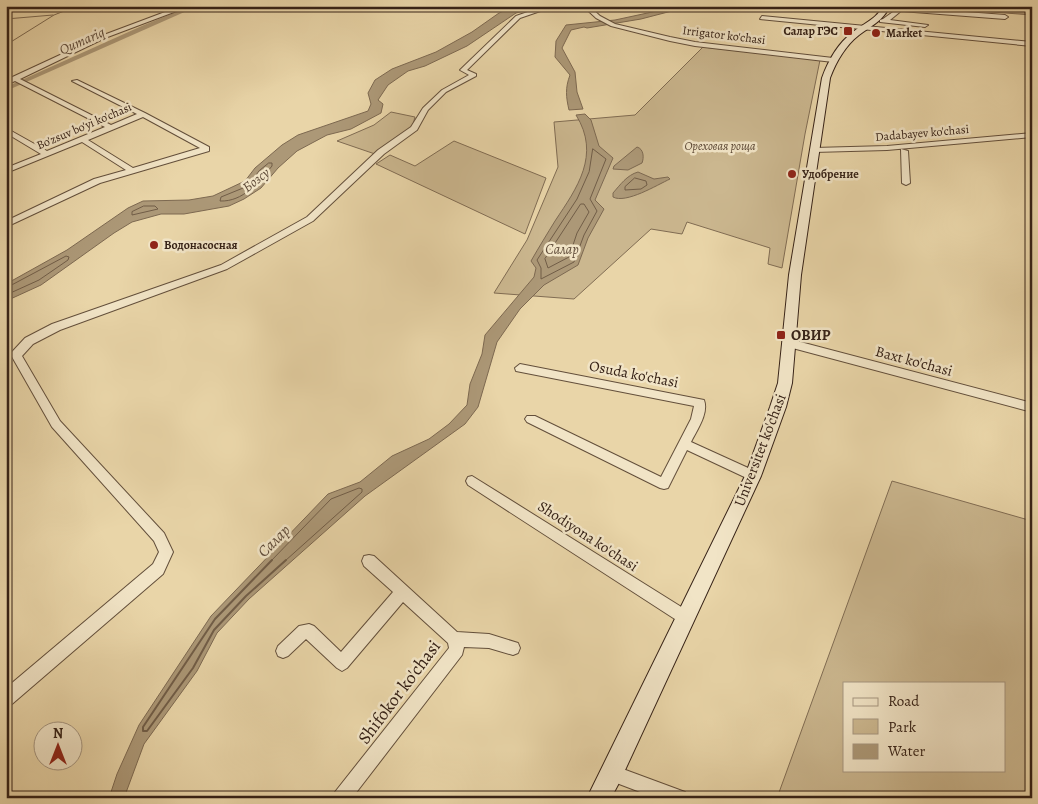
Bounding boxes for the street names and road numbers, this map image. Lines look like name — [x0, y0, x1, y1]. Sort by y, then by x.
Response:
street label: Irrigator ko'chasi — [682, 22, 766, 48]
street label: Bo'zsuv bo'yi ko'chasi — [34, 99, 134, 153]
street label: Dadabayev ko'chasi — [874, 121, 970, 145]
street label: Baxt ko'chasi — [873, 341, 955, 381]
street label: Osuda ko'chasi — [588, 356, 680, 392]
street label: Universitet ko'chasi — [729, 391, 791, 509]
street label: Shodiyona ko'chasi — [534, 496, 642, 576]
street label: Shifokor ko'chasi — [352, 635, 446, 749]

